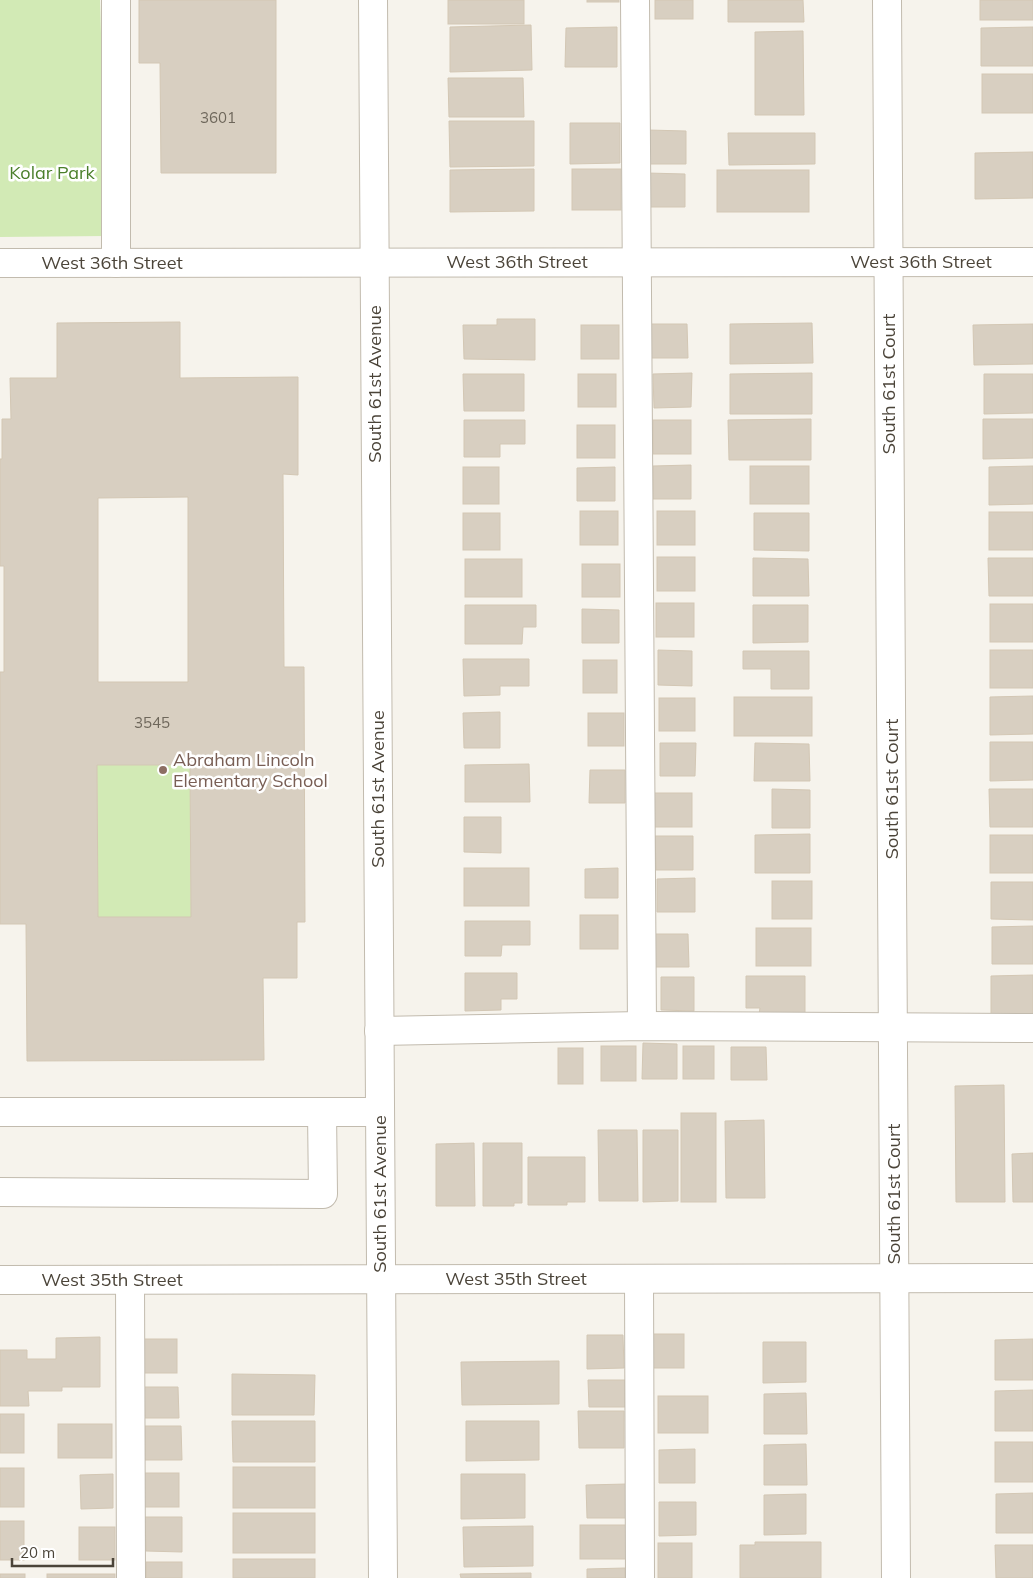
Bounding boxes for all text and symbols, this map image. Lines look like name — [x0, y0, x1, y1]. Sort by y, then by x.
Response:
house number: 3601 — [200, 108, 236, 127]
park label: Kolar Park — [9, 161, 96, 184]
street label: West 36th Street — [446, 250, 588, 273]
street label: West 36th Street — [850, 250, 992, 273]
street label: West 36th Street — [41, 251, 183, 274]
street label: South 61st Avenue — [363, 305, 386, 463]
street label: South 61st Court — [877, 314, 900, 454]
street label: South 61st Avenue — [366, 710, 389, 868]
house number: 3545 — [134, 713, 170, 732]
street label: South 61st Court — [880, 719, 903, 859]
place label: Abraham Lincoln Elementary School — [173, 748, 328, 792]
marker: Abraham Lincoln Elementary School — [157, 764, 169, 776]
street label: South 61st Avenue — [368, 1115, 391, 1273]
street label: South 61st Court — [882, 1124, 905, 1264]
street label: West 35th Street — [445, 1267, 587, 1290]
street label: West 35th Street — [41, 1268, 183, 1291]
scale bar — [12, 1536, 114, 1568]
text: 20 m — [20, 1543, 55, 1562]

